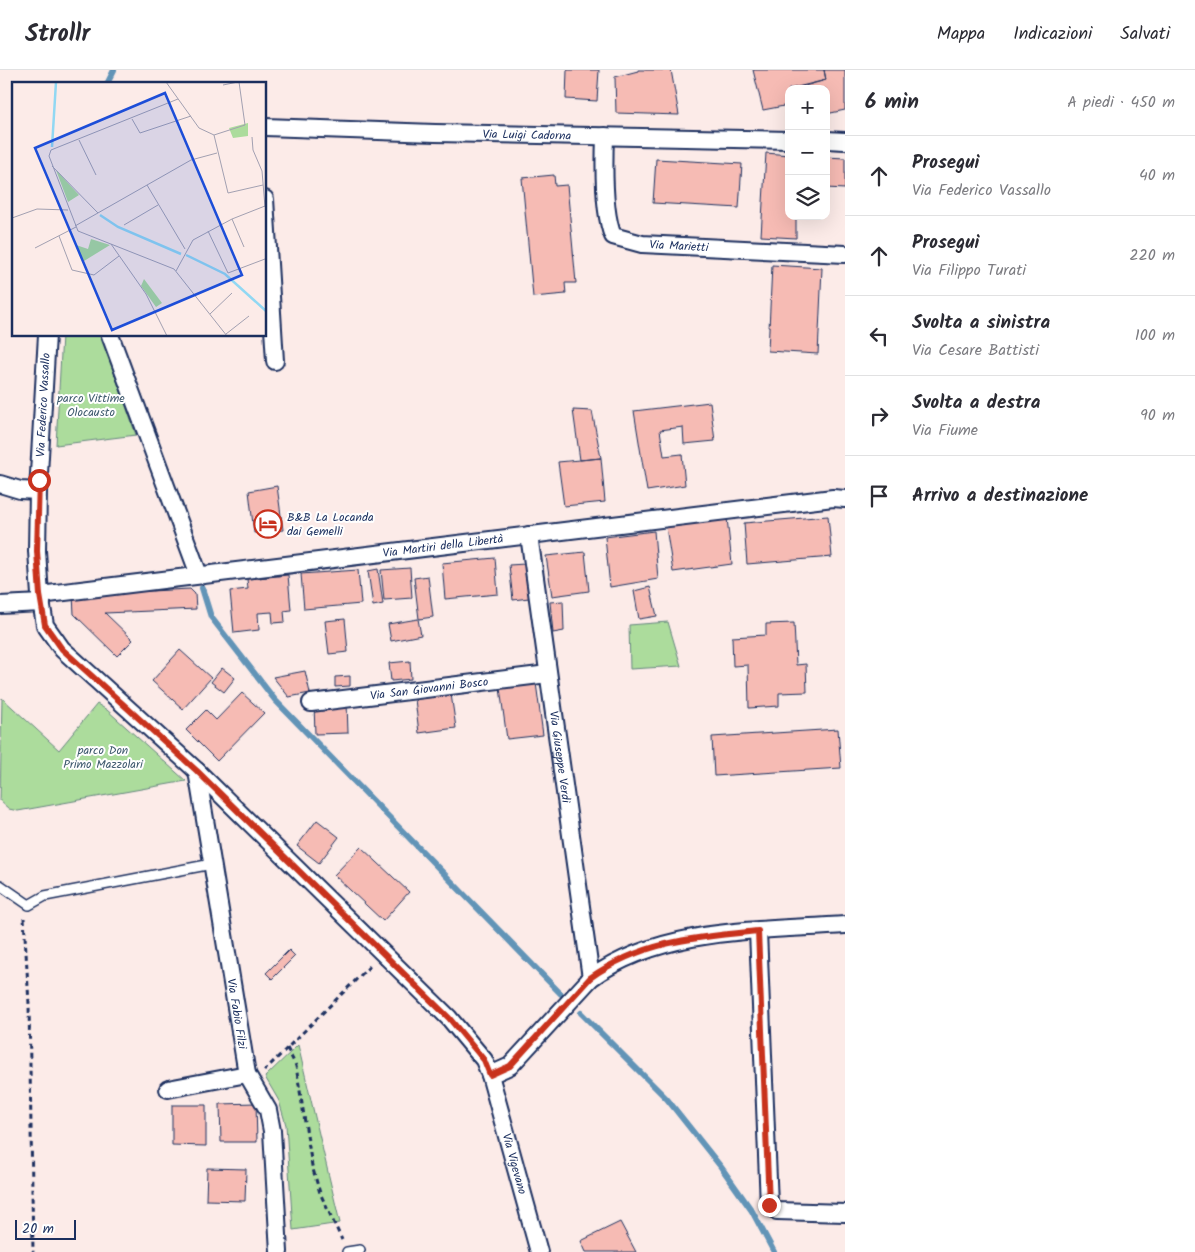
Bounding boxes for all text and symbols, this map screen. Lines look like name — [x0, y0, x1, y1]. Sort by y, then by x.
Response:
text: Strollr — [25, 15, 90, 54]
text: Mappa — [937, 20, 985, 49]
text: Indicazioni — [1013, 20, 1092, 49]
text: Salvati — [1120, 20, 1170, 49]
inset map — [12, 82, 266, 336]
map controls — [785, 85, 830, 220]
button: + — [785, 85, 830, 130]
text: 6 min — [865, 86, 919, 119]
text: A piedi · 450 m — [1067, 90, 1175, 115]
street label: Via Luigi Cadorna — [482, 125, 572, 146]
button: − — [785, 130, 830, 175]
text: Prosegui — [912, 148, 979, 178]
icon: ahead — [865, 162, 893, 190]
text: 40 m — [1139, 163, 1175, 188]
button: layers — [785, 175, 830, 220]
text: Via Federico Vassallo — [912, 178, 1051, 203]
text: Prosegui — [912, 228, 979, 258]
street label: Via Marietti — [649, 235, 710, 257]
icon: ahead — [865, 242, 893, 270]
text: 220 m — [1129, 243, 1175, 268]
text: Via Filippo Turati — [912, 258, 1026, 283]
text: Svolta a sinistra — [912, 308, 1050, 338]
icon: left — [865, 322, 893, 350]
text: 100 m — [1135, 323, 1175, 348]
text: Via Cesare Battisti — [912, 338, 1039, 363]
street label: Via Federico Vassallo — [31, 352, 56, 458]
text: Svolta a destra — [912, 388, 1040, 418]
park label: parco Vittime Olocausto — [56, 389, 125, 422]
icon: right — [865, 402, 893, 430]
text: 90 m — [1140, 403, 1175, 428]
text: Via Fiume — [912, 418, 978, 443]
route start — [28, 469, 51, 492]
text: Arrivo a destinazione — [912, 481, 1088, 511]
icon: arrive — [865, 482, 893, 510]
place label: B&B La Locanda dai Gemelli — [287, 508, 374, 541]
hotel icon: B&B La Locanda dai Gemelli — [253, 509, 283, 539]
street label: Via Martiri della Libertà — [382, 529, 505, 563]
street label: Via San Giovanni Bosco — [369, 672, 489, 706]
street label: Via Giuseppe Verdi — [544, 710, 576, 805]
park label: parco Don Primo Mazzolari — [63, 741, 144, 774]
street label: Via Fabio Filzi — [221, 977, 252, 1052]
street label: Via Vigevano — [497, 1131, 532, 1197]
route end — [758, 1194, 781, 1217]
scale bar — [15, 1217, 76, 1240]
text: 20 m — [22, 1218, 54, 1240]

